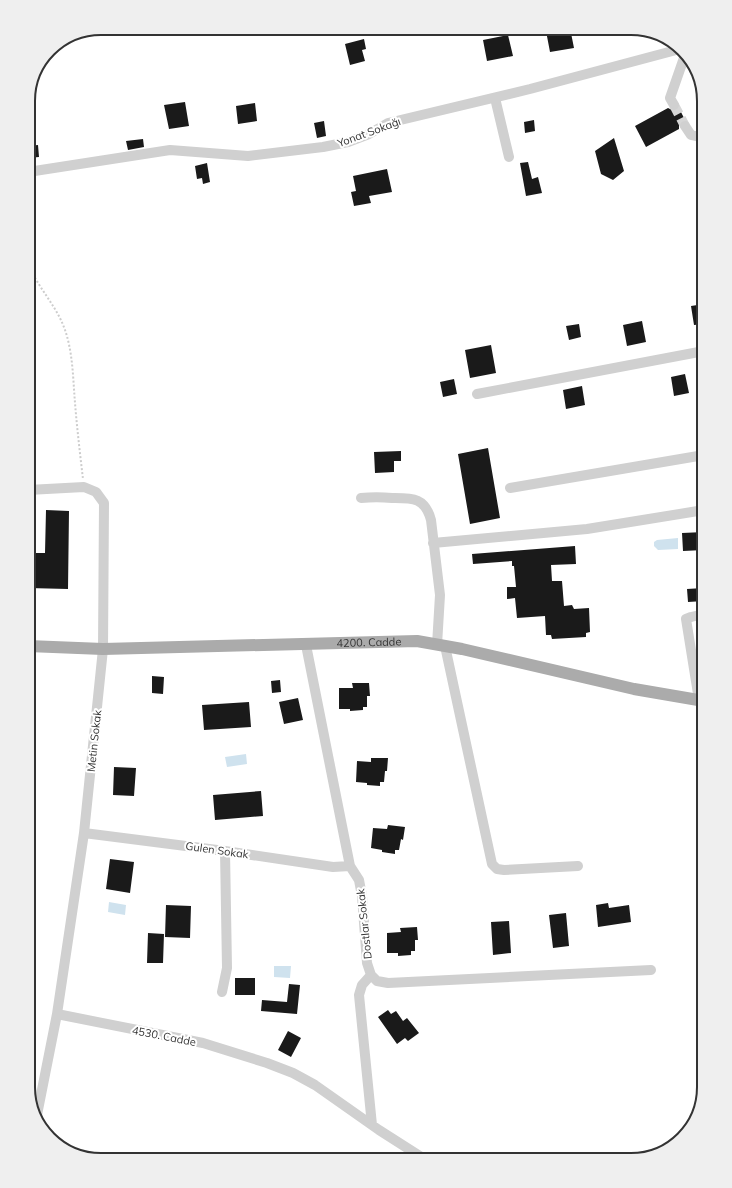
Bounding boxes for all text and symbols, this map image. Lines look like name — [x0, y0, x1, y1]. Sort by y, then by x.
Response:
street label: Yonat Sokağı — [334, 114, 403, 150]
street label: 4200. Cadde — [336, 634, 402, 650]
street label: Metin Sokak — [84, 709, 104, 773]
street label: Gulen Sokak — [185, 839, 250, 861]
street label: Dostlar Sokak — [353, 888, 375, 960]
street label: 4530. Cadde — [131, 1023, 197, 1049]

